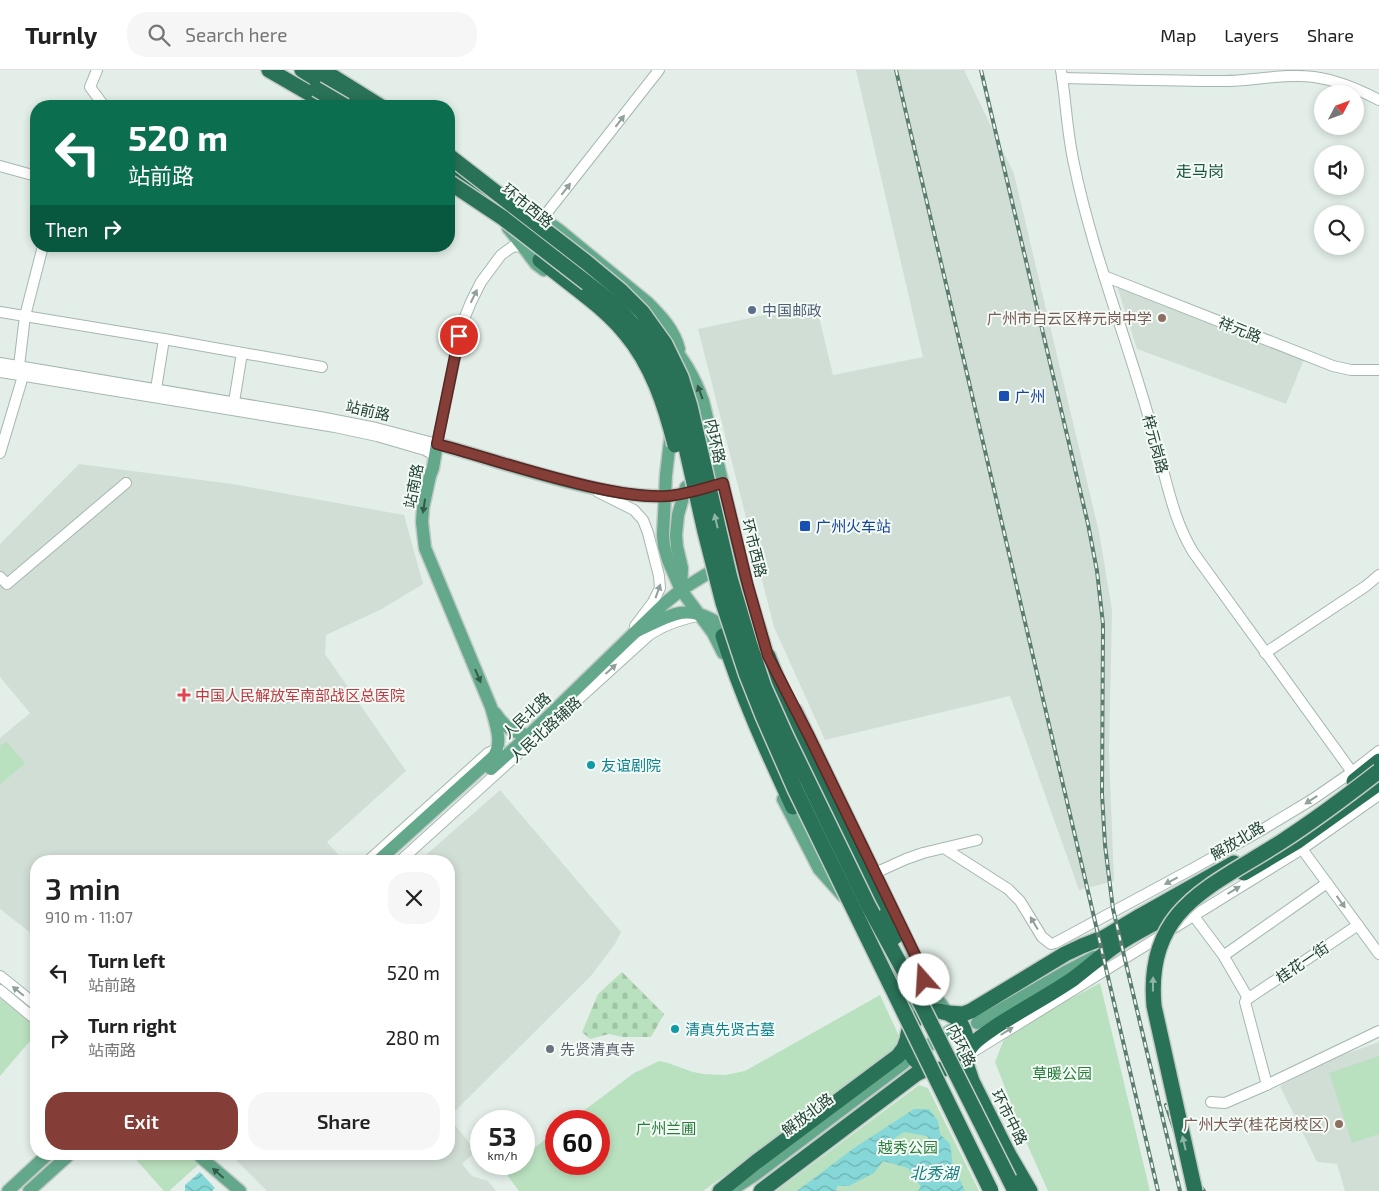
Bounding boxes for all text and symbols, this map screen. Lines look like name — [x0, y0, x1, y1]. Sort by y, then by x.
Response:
search box — [127, 12, 477, 57]
text: Turnly — [25, 20, 97, 49]
icon: search — [145, 21, 173, 49]
text: Search here — [185, 23, 287, 46]
text: Map — [1160, 24, 1196, 46]
text: Layers — [1224, 24, 1279, 46]
text: Share — [1307, 24, 1354, 46]
north arrow — [1314, 85, 1364, 135]
map controls — [1314, 85, 1364, 255]
one-way arrow — [614, 114, 625, 127]
text: 520 m — [128, 116, 228, 158]
icon: left — [45, 120, 110, 185]
button: sound — [1314, 145, 1364, 195]
district label: 走马岗 — [1176, 161, 1224, 180]
text: 站前路 — [128, 162, 194, 188]
street label: 环市西路 — [499, 179, 557, 231]
one-way arrow — [561, 182, 571, 196]
button: search — [1314, 205, 1364, 255]
icon: right — [98, 215, 126, 243]
text: Then — [45, 218, 88, 241]
one-way arrow — [470, 288, 478, 303]
place label: 中国邮政 — [762, 301, 822, 319]
marker: 中国邮政 — [746, 304, 758, 316]
place label: 广州市白云区梓元岗中学 — [987, 309, 1152, 327]
marker: 广州市白云区梓元岗中学 — [1156, 312, 1168, 324]
street label: 祥元路 — [1216, 312, 1264, 346]
pin — [438, 315, 480, 357]
icon: arrive — [445, 322, 473, 350]
one-way arrow — [696, 384, 703, 399]
place label: 广州 — [1015, 387, 1045, 405]
marker: 广州 — [997, 389, 1011, 403]
street label: 站前路 — [344, 396, 392, 424]
street label: 梓元岗路 — [1140, 413, 1172, 475]
street label: 内环路 — [703, 417, 729, 465]
street label: 站南路 — [400, 462, 426, 510]
one-way arrow — [420, 498, 428, 514]
one-way arrow — [712, 514, 720, 529]
street label: 环市西路 — [739, 517, 771, 579]
place label: 广州火车站 — [816, 517, 891, 535]
marker: 广州火车站 — [798, 519, 812, 533]
one-way arrow — [654, 583, 662, 598]
one-way arrow — [605, 663, 617, 675]
one-way arrow — [474, 669, 482, 683]
place label: 中国人民解放军南部战区总医院 — [195, 686, 405, 704]
marker: 中国人民解放军南部战区总医院 — [177, 688, 191, 702]
street label: 人民北路 — [498, 688, 554, 742]
street label: 人民北路辅路 — [506, 692, 584, 766]
place label: 友谊剧院 — [601, 756, 661, 774]
marker: 友谊剧院 — [585, 759, 597, 771]
one-way arrow — [1305, 795, 1318, 804]
street label: 解放北路 — [1207, 817, 1267, 863]
text: 3 min — [45, 870, 121, 906]
button: close — [388, 872, 440, 924]
one-way arrow — [1164, 876, 1177, 885]
one-way arrow — [1228, 885, 1241, 894]
one-way arrow — [1336, 895, 1346, 909]
text: 910 m · 11:07 — [45, 907, 133, 926]
one-way arrow — [1029, 917, 1038, 930]
street label: 桂花一街 — [1272, 938, 1332, 986]
text: Turn left — [88, 949, 165, 972]
position arrow — [897, 953, 949, 1005]
icon: left — [45, 959, 73, 987]
text: 520 m — [387, 961, 440, 984]
text: 站前路 — [88, 975, 136, 994]
one-way arrow — [1150, 976, 1158, 992]
one-way arrow — [12, 985, 25, 996]
text: Turn right — [88, 1014, 176, 1037]
place label: 清真先贤古墓 — [685, 1020, 775, 1038]
street label: 内环路 — [944, 1021, 980, 1069]
marker: 清真先贤古墓 — [669, 1023, 681, 1035]
icon: right — [45, 1024, 73, 1052]
text: 280 m — [385, 1026, 440, 1049]
one-way arrow — [1001, 1026, 1014, 1035]
text: 站南路 — [88, 1040, 136, 1059]
place label: 先贤清真寺 — [560, 1040, 635, 1058]
marker: 先贤清真寺 — [544, 1043, 556, 1055]
park label: 草暖公园 — [1032, 1064, 1092, 1082]
street label: 环市中路 — [988, 1086, 1032, 1148]
street label: 解放北路 — [778, 1089, 836, 1139]
button: Exit — [45, 1092, 238, 1150]
button: Share — [248, 1092, 440, 1150]
speed limit sign: 60 — [545, 1110, 610, 1175]
place label: 广州大学(桂花岗校区) — [1183, 1115, 1329, 1133]
marker: 广州大学(桂花岗校区) — [1333, 1118, 1345, 1130]
park label: 广州兰圃 — [636, 1119, 696, 1137]
text: 53 — [489, 1121, 516, 1151]
one-way arrow — [1180, 1136, 1188, 1151]
park label: 越秀公园 — [878, 1138, 938, 1156]
text: km/h — [488, 1148, 517, 1162]
water label: 北秀湖 — [910, 1163, 961, 1182]
one-way arrow — [212, 1167, 225, 1178]

